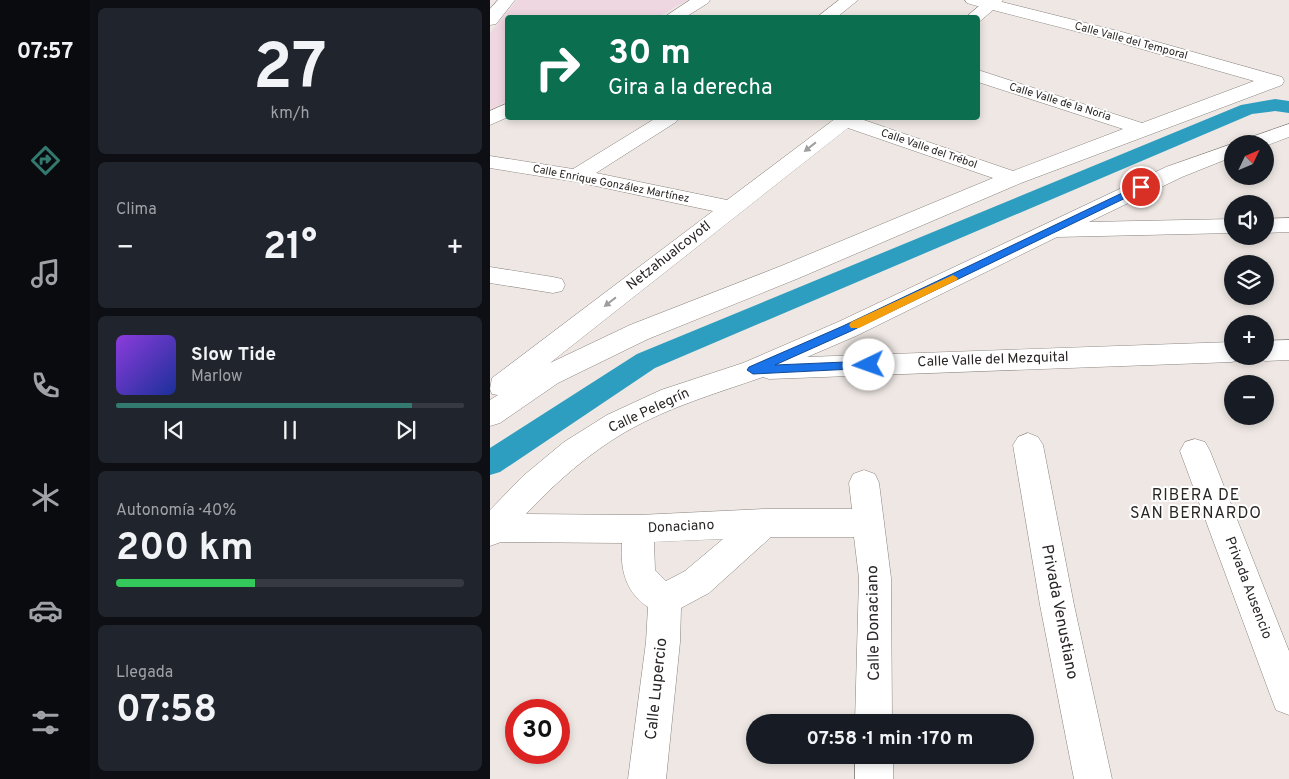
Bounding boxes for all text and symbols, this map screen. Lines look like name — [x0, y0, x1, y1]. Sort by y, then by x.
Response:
street label: Calle Valle del Temporal — [1073, 19, 1189, 63]
text: 27 — [253, 30, 327, 112]
text: 30 m — [608, 32, 691, 76]
icon: right — [525, 35, 590, 100]
text: 07:57 — [17, 39, 73, 66]
text: Gira a la derecha — [608, 75, 773, 102]
street label: Calle Valle de la Noria — [1007, 80, 1113, 124]
text: km/h — [271, 104, 309, 124]
street label: Calle Valle del Trébol — [879, 126, 979, 172]
north arrow — [1224, 135, 1274, 185]
map controls — [1224, 135, 1274, 425]
one-way arrow — [804, 142, 817, 153]
icon: directions — [28, 143, 63, 178]
street label: Calle Enrique González Martínez — [531, 162, 691, 206]
pin — [1120, 166, 1162, 208]
icon: arrive — [1127, 173, 1155, 201]
button: sound — [1224, 195, 1274, 245]
text: Clima — [116, 200, 157, 220]
street label: Netzahualcoyotl — [623, 218, 715, 294]
text: 21° — [263, 224, 317, 273]
text: − — [116, 231, 134, 267]
text: + — [446, 231, 464, 267]
button: layers — [1224, 255, 1274, 305]
icon: music — [28, 256, 63, 291]
one-way arrow — [603, 297, 616, 308]
button: + — [1224, 315, 1274, 365]
position arrow — [842, 338, 894, 390]
text: Slow Tide — [191, 343, 276, 367]
street label: Calle Valle del Mezquital — [917, 349, 1069, 371]
text: Marlow — [191, 367, 243, 387]
icon: phone — [28, 368, 63, 403]
button: − — [1224, 375, 1274, 425]
street label: Calle Pelegrín — [606, 385, 692, 437]
icon: previous — [160, 416, 188, 444]
icon: pause — [276, 416, 304, 444]
icon: next — [392, 416, 420, 444]
icon: climate — [28, 480, 63, 515]
district label: RIBERA DE SAN BERNARDO — [1130, 486, 1262, 524]
text: Autonomía · 40% — [116, 501, 236, 521]
street label: Donaciano — [647, 517, 715, 537]
text: 200 km — [116, 525, 253, 574]
street label: Privada Ausencio — [1221, 535, 1275, 642]
street label: Privada Venustiano — [1036, 543, 1082, 681]
street label: Calle Donaciano — [863, 565, 885, 681]
icon: car — [28, 593, 63, 628]
street label: Calle Lupercio — [642, 637, 672, 741]
text: Llegada — [116, 663, 173, 683]
text: 07:58 — [116, 687, 217, 736]
speed limit sign: 30 — [505, 699, 570, 764]
icon: filters — [28, 705, 63, 740]
text: 07:58 · 1 min · 170 m — [807, 727, 973, 751]

